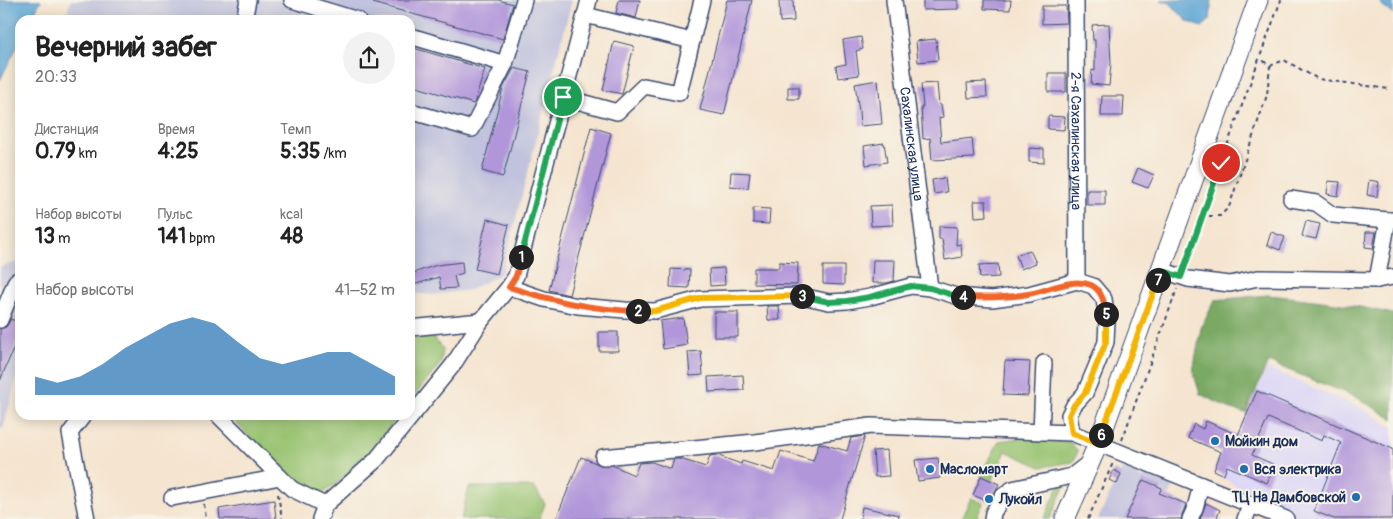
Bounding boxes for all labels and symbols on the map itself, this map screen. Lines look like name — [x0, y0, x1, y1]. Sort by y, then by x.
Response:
street label: 2-я Сахалинская улица — [1067, 72, 1085, 210]
pin — [542, 76, 584, 118]
street label: Сахалинская улица — [896, 86, 927, 202]
pin — [1200, 142, 1242, 184]
pin: 1 — [508, 244, 534, 270]
pin: 7 — [1146, 268, 1170, 292]
pin: 3 — [790, 284, 814, 308]
pin: 4 — [950, 284, 976, 310]
pin: 2 — [626, 298, 650, 324]
pin: 5 — [1094, 302, 1118, 326]
pin: 6 — [1088, 422, 1114, 448]
place label: Мойкин дом — [1225, 433, 1298, 450]
marker: Мойкин дом — [1209, 435, 1221, 447]
place label: Масломарт — [940, 461, 1009, 478]
place label: Вся электрика — [1254, 461, 1342, 478]
marker: Масломарт — [924, 463, 936, 475]
marker: Вся электрика — [1238, 463, 1250, 475]
place label: ТЦ На Дамбовской — [1231, 489, 1346, 506]
place label: Лукойл — [998, 491, 1042, 508]
marker: ТЦ На Дамбовской — [1350, 491, 1362, 503]
marker: Лукойл — [983, 493, 995, 505]

